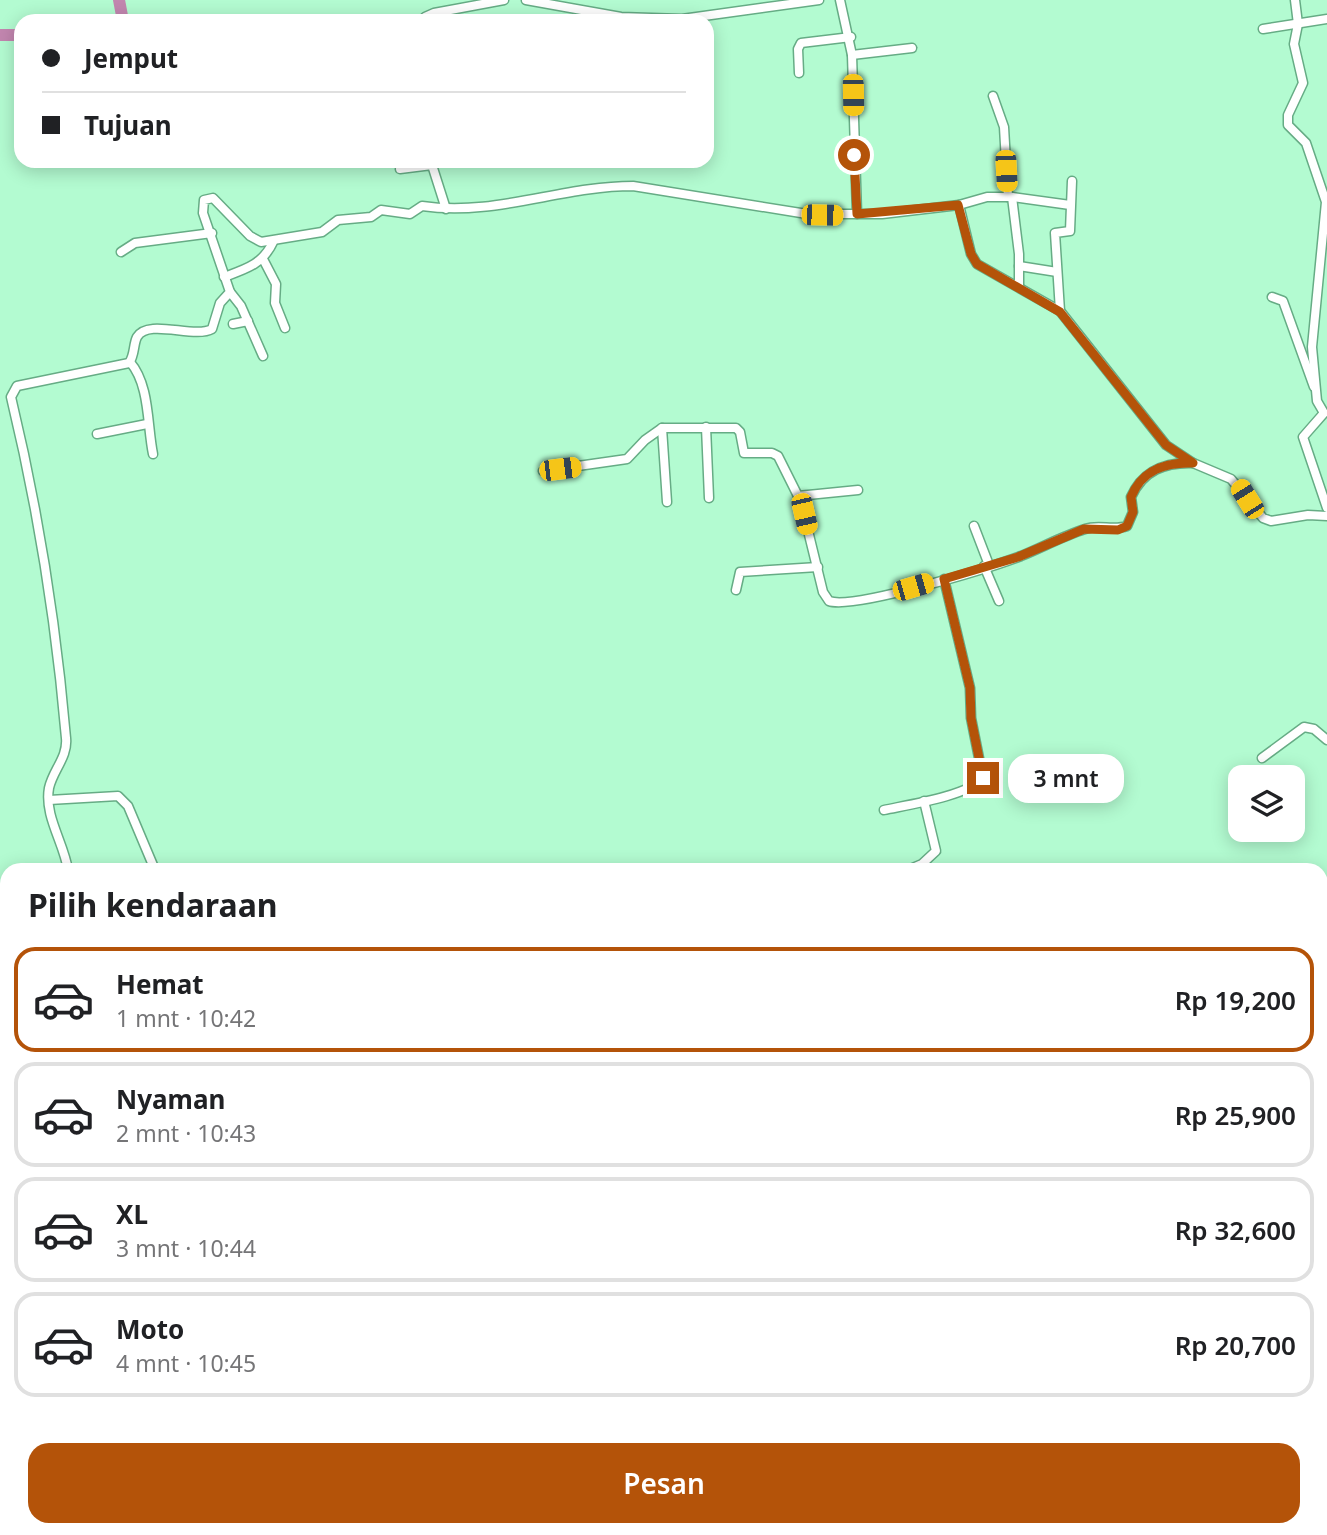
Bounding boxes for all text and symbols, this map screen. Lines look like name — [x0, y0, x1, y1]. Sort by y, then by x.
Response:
text: Jemput — [84, 40, 178, 76]
car — [843, 74, 864, 116]
text: Tujuan — [84, 107, 172, 143]
route start — [838, 139, 870, 171]
car — [995, 149, 1018, 193]
car — [801, 204, 844, 226]
car — [538, 456, 583, 482]
car — [1227, 476, 1268, 522]
car — [790, 491, 819, 537]
car — [890, 571, 937, 603]
callout: 3 mnt — [1007, 754, 1123, 802]
route end — [967, 762, 999, 794]
text: 3 mnt — [1033, 762, 1099, 794]
map controls — [1228, 765, 1305, 842]
button: layers — [1228, 765, 1305, 842]
text: Pilih kendaraan — [28, 883, 278, 926]
text: Hemat — [116, 966, 204, 1002]
icon: car — [32, 968, 95, 1031]
text: Rp 19,200 — [1175, 982, 1296, 1018]
text: 1 mnt · 10:42 — [116, 1002, 256, 1034]
text: Nyaman — [116, 1081, 225, 1117]
icon: car — [32, 1083, 95, 1146]
text: Rp 25,900 — [1175, 1097, 1296, 1133]
text: 2 mnt · 10:43 — [116, 1117, 256, 1149]
text: XL — [116, 1196, 148, 1232]
icon: car — [32, 1198, 95, 1261]
text: Rp 32,600 — [1175, 1212, 1296, 1248]
text: 3 mnt · 10:44 — [116, 1232, 256, 1264]
text: Moto — [116, 1311, 184, 1347]
icon: car — [32, 1313, 95, 1376]
text: Rp 20,700 — [1175, 1327, 1296, 1363]
text: 4 mnt · 10:45 — [116, 1347, 256, 1379]
button: Pesan — [28, 1443, 1300, 1523]

